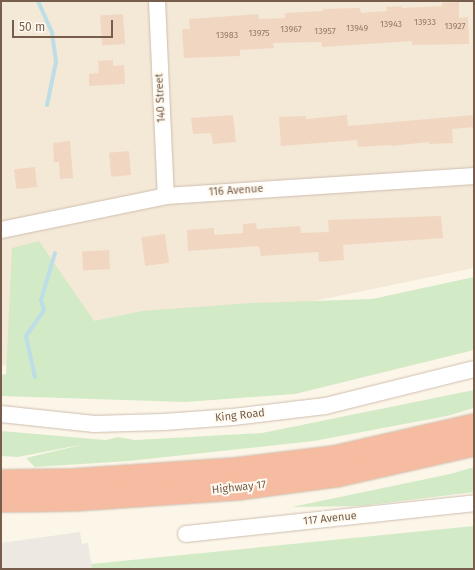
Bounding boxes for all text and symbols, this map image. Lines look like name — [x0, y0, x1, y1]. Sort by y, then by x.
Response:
scale bar — [14, 12, 115, 38]
house number: 13933 — [414, 17, 436, 27]
house number: 13943 — [380, 19, 402, 29]
text: 50 m — [19, 20, 45, 34]
house number: 13927 — [444, 21, 466, 31]
house number: 13949 — [346, 23, 368, 33]
house number: 13967 — [280, 24, 302, 34]
house number: 13957 — [314, 26, 336, 36]
house number: 13975 — [248, 28, 270, 38]
house number: 13983 — [216, 30, 238, 40]
street label: 140 Street — [153, 73, 169, 123]
street label: 116 Avenue — [208, 183, 264, 199]
street label: King Road — [214, 407, 266, 425]
street label: Highway 17 — [211, 479, 267, 497]
street label: 117 Avenue — [303, 510, 357, 528]

